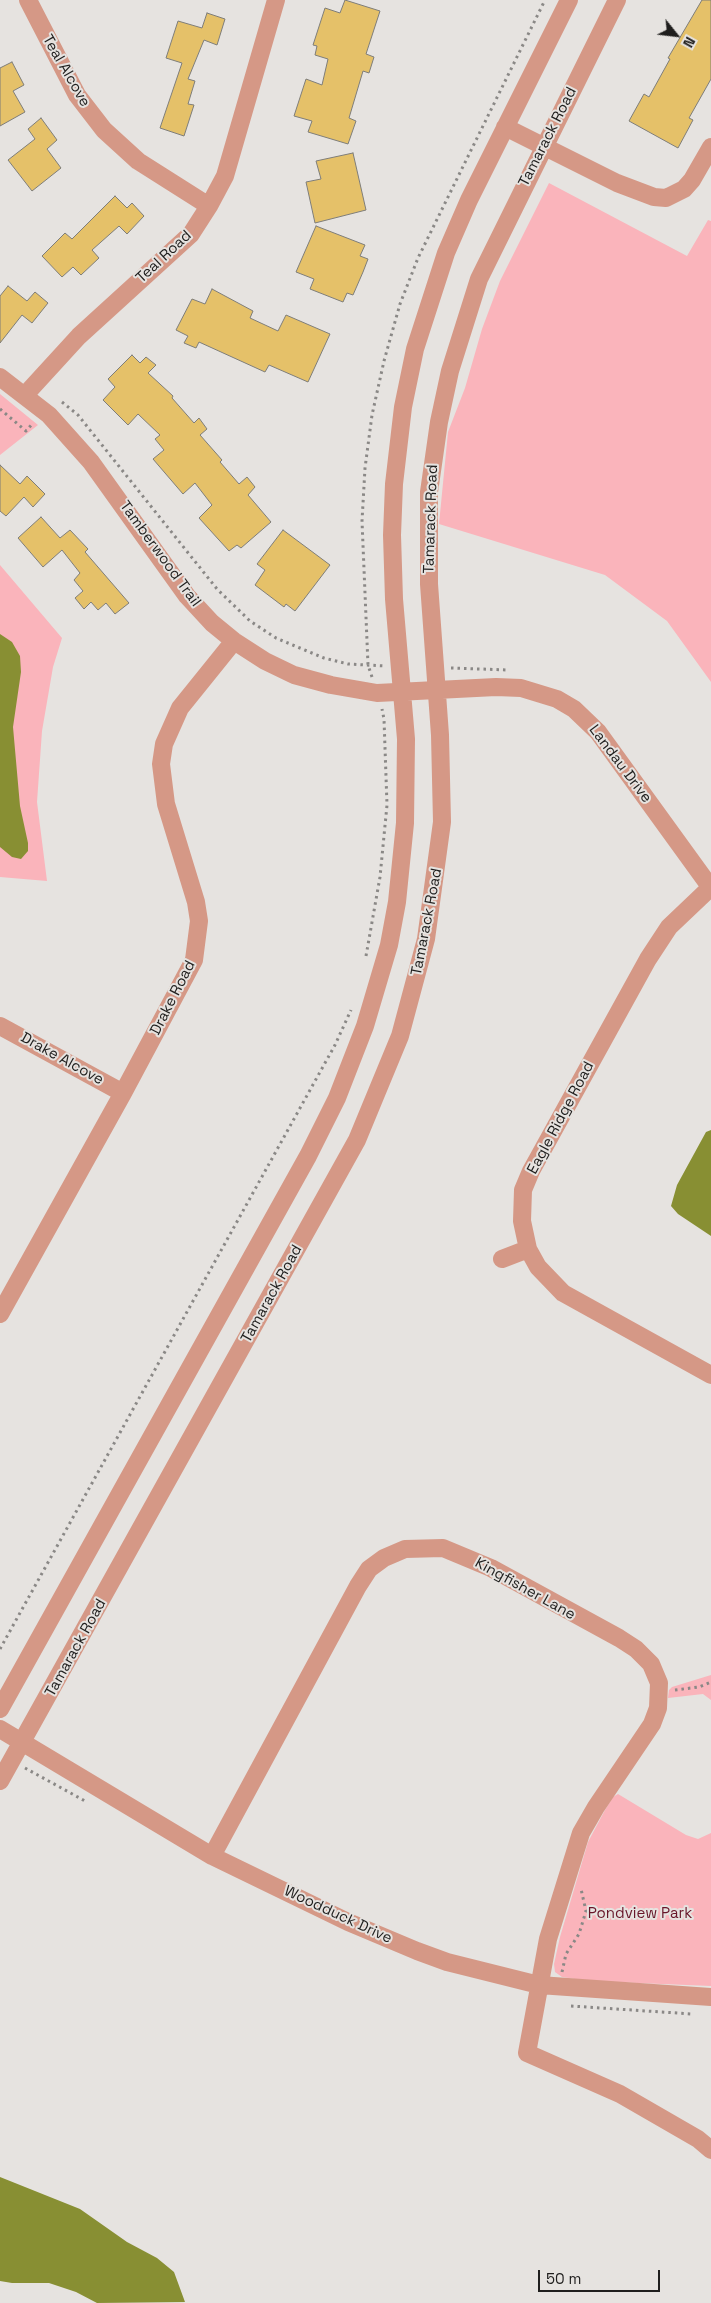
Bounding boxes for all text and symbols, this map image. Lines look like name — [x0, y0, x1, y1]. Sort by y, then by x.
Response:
north arrow — [651, 10, 701, 60]
street label: Teal Alcove — [38, 32, 94, 110]
text: N — [679, 34, 699, 51]
street label: Tamarack Road — [515, 84, 581, 190]
street label: Teal Road — [133, 227, 195, 287]
street label: Tamarack Road — [420, 464, 442, 574]
street label: Tamberwood Trail — [116, 498, 204, 610]
street label: Landau Drive — [585, 721, 655, 807]
street label: Tamarack Road — [408, 867, 446, 977]
street label: Drake Road — [147, 958, 199, 1038]
street label: Drake Alcove — [17, 1029, 107, 1089]
street label: Eagle Ridge Road — [524, 1059, 598, 1177]
street label: Tamarack Road — [238, 1242, 306, 1346]
street label: Kingfisher Lane — [472, 1554, 578, 1624]
street label: Tamarack Road — [42, 1596, 110, 1700]
street label: Woodduck Drive — [281, 1882, 395, 1948]
park label: Pondview Park — [588, 1905, 692, 1923]
scale bar — [541, 2260, 664, 2292]
text: 50 m — [546, 2269, 581, 2288]

